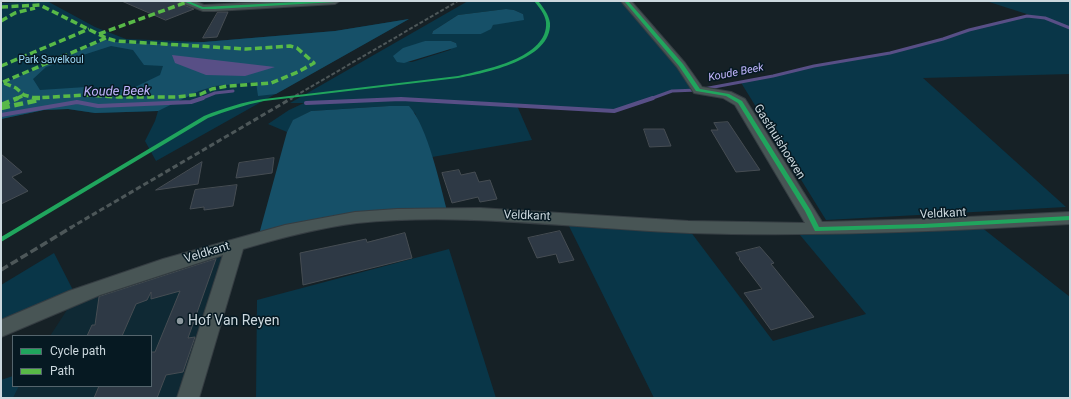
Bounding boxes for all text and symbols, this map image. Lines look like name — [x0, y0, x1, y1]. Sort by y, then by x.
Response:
park label: Park Savelkoul — [18, 54, 84, 66]
water label: Koude Beek — [707, 61, 765, 85]
water label: Koude Beek — [84, 84, 150, 100]
street label: Gasthuishoeven — [750, 102, 808, 182]
street label: Veldkant — [919, 206, 967, 222]
street label: Veldkant — [503, 208, 551, 224]
street label: Veldkant — [183, 239, 231, 267]
place label: Hof Van Reyen — [188, 313, 279, 329]
marker: Hof Van Reyen — [175, 316, 185, 326]
legend — [12, 335, 152, 387]
text: Cycle path — [50, 344, 106, 358]
text: Path — [50, 364, 75, 378]

